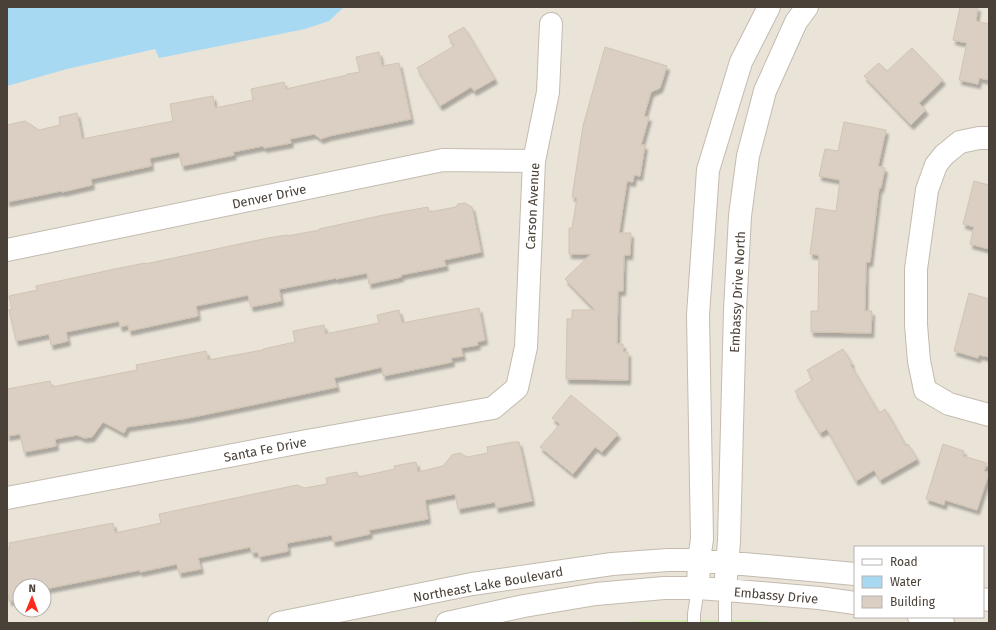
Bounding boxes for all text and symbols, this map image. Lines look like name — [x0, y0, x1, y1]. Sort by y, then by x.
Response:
street label: Carson Avenue — [523, 162, 542, 250]
street label: Denver Drive — [231, 181, 308, 212]
street label: Embassy Drive North — [727, 231, 748, 353]
street label: Santa Fe Drive — [223, 434, 308, 465]
legend — [854, 546, 984, 618]
text: Road — [890, 555, 918, 569]
street label: Northeast Lake Boulevard — [412, 564, 564, 605]
text: Water — [890, 575, 922, 589]
north arrow — [12, 578, 52, 618]
text: N — [28, 582, 36, 595]
street label: Embassy Drive — [733, 584, 819, 607]
text: Building — [890, 595, 936, 609]

